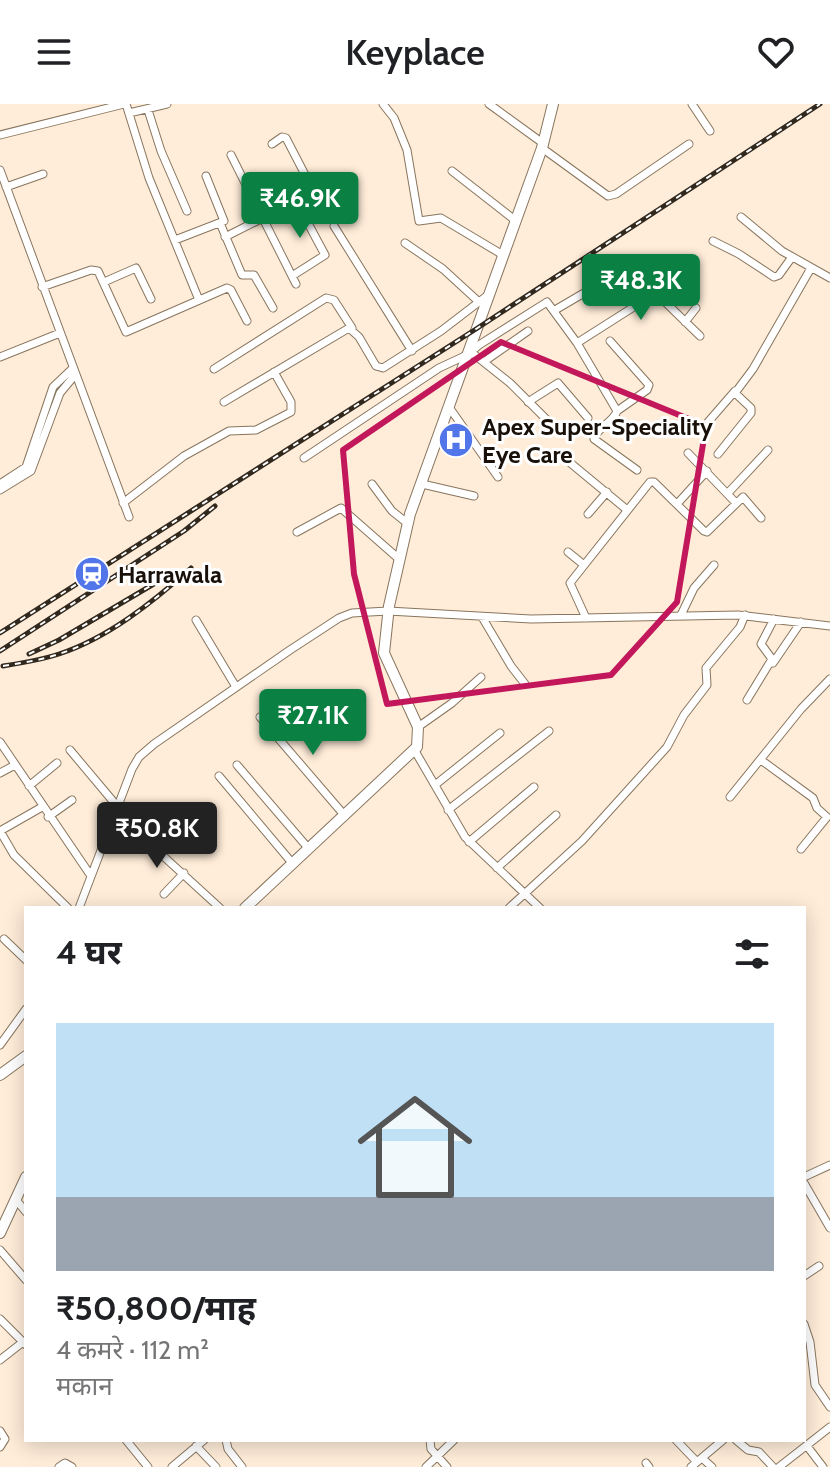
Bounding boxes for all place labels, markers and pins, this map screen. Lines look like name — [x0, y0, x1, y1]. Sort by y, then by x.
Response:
pin: ₹46.9K — [235, 172, 365, 240]
pin: ₹48.3K — [576, 254, 706, 322]
place label: Apex Super-Speciality Eye Care — [482, 412, 713, 469]
hospital icon: Apex Super-Speciality Eye Care — [437, 421, 475, 459]
station icon: Harrawala — [73, 555, 111, 593]
place label: Harrawala — [118, 560, 222, 589]
pin: ₹27.1K — [248, 689, 378, 757]
pin: ₹50.8K — [92, 802, 222, 870]

